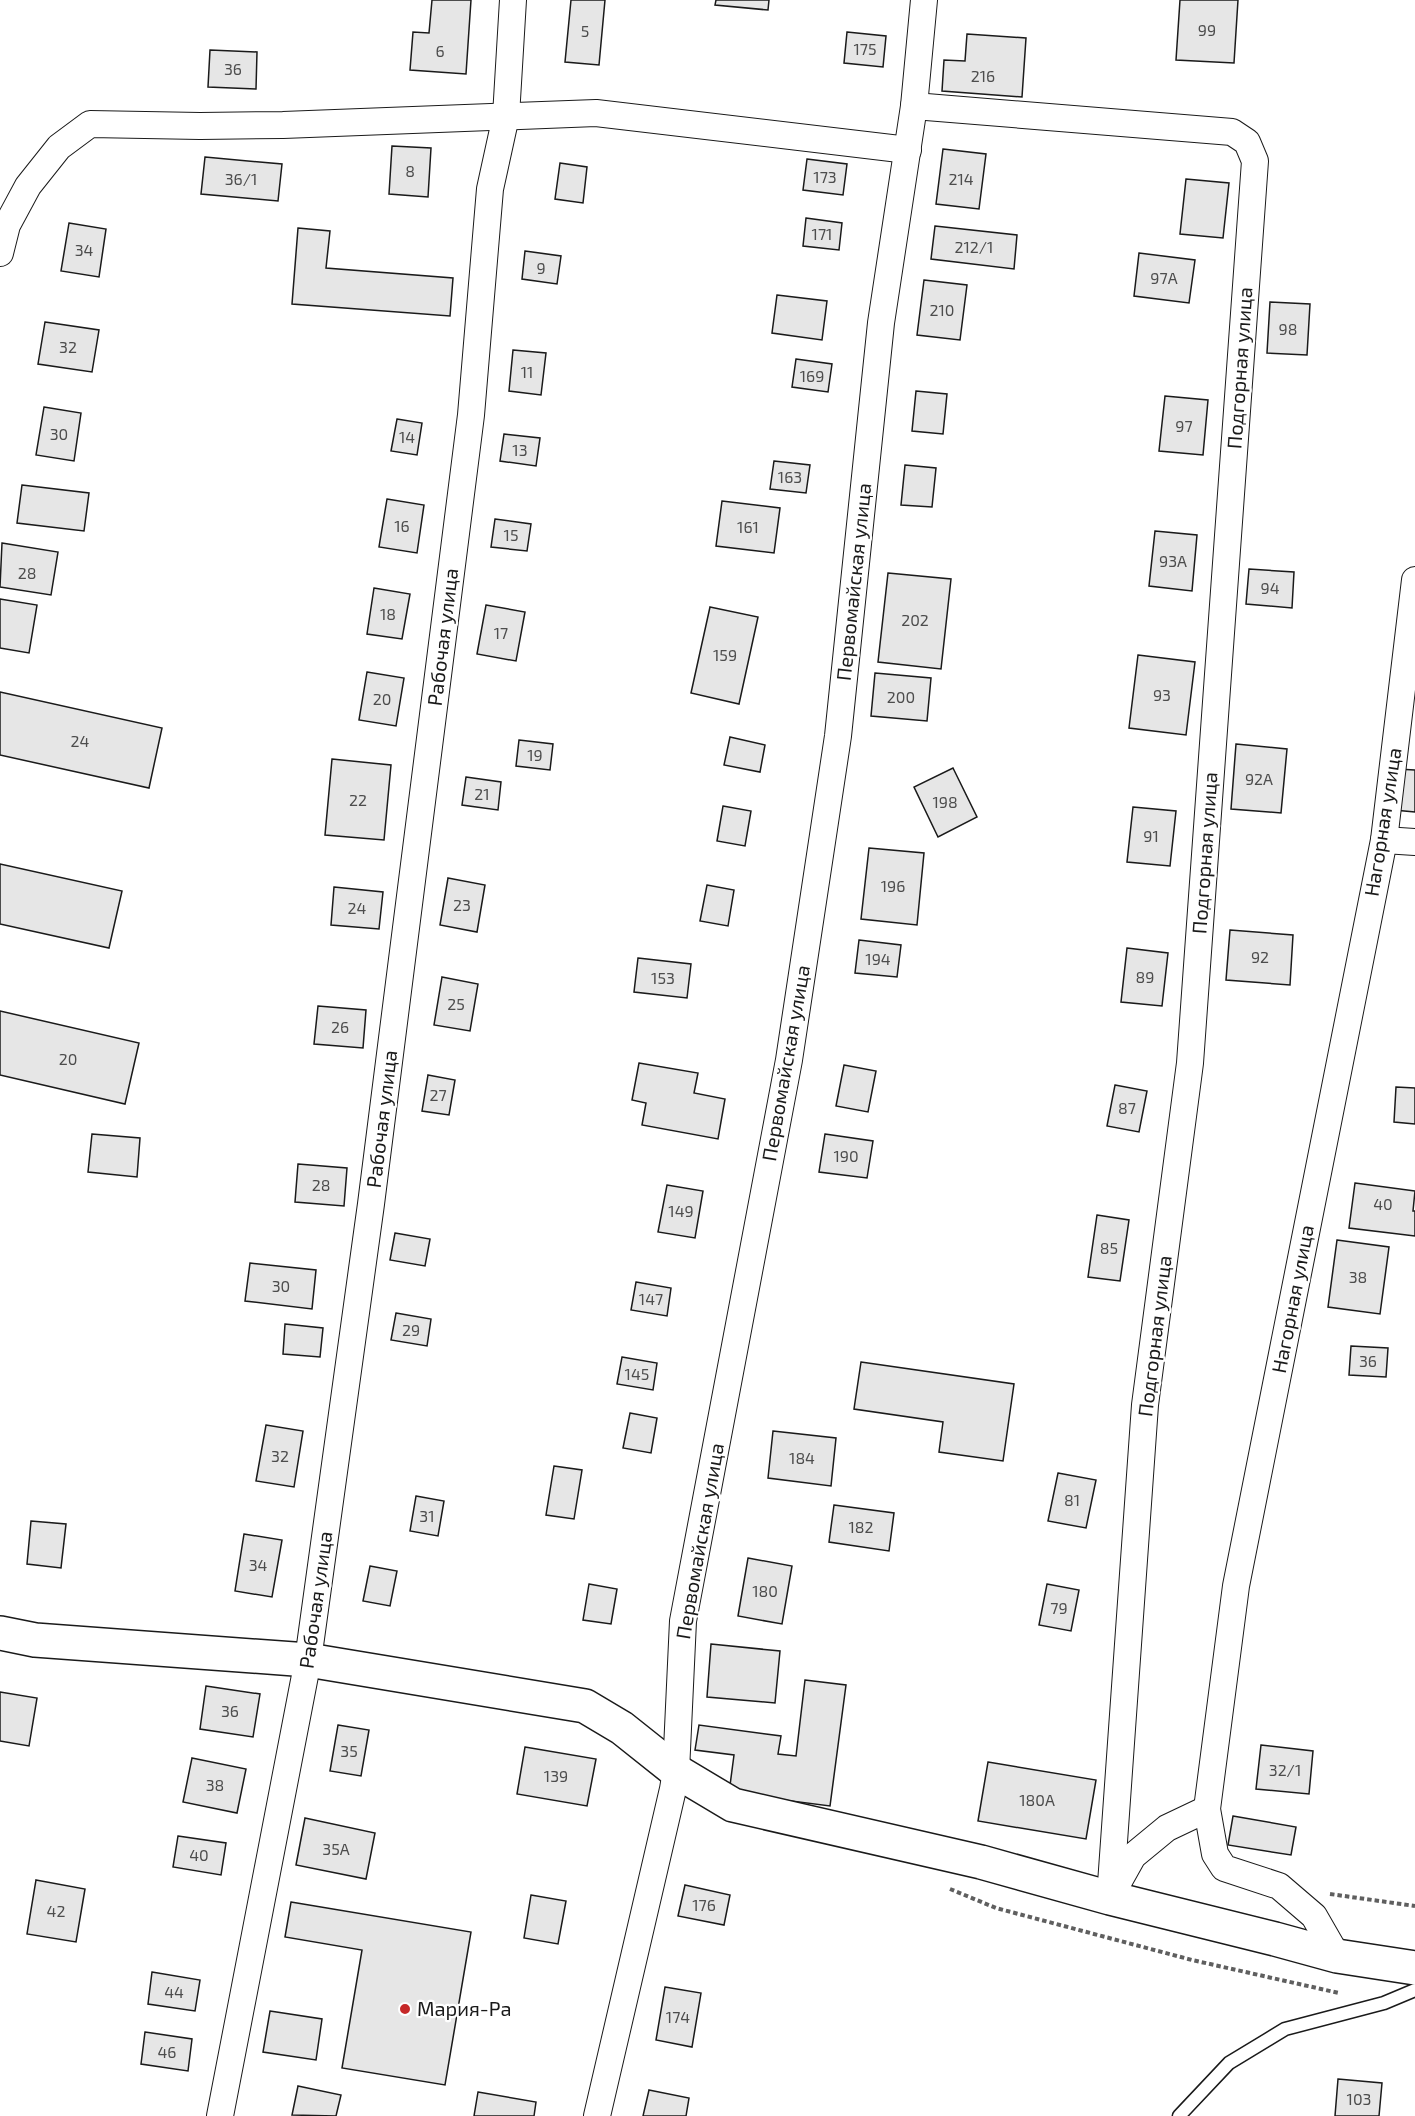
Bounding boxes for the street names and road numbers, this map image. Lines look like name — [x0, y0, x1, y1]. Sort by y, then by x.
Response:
street label: Подгорная улица — [1221, 286, 1258, 450]
street label: Первомайская улица — [831, 482, 876, 682]
street label: Рабочая улица — [422, 567, 463, 707]
street label: Нагорная улица — [1358, 746, 1407, 898]
street label: Подгорная улица — [1186, 771, 1223, 935]
street label: Первомайская улица — [756, 963, 815, 1163]
street label: Рабочая улица — [361, 1049, 402, 1189]
street label: Нагорная улица — [1266, 1223, 1319, 1375]
street label: Подгорная улица — [1132, 1254, 1177, 1418]
street label: Первомайская улица — [670, 1441, 729, 1641]
street label: Рабочая улица — [293, 1530, 338, 1670]

